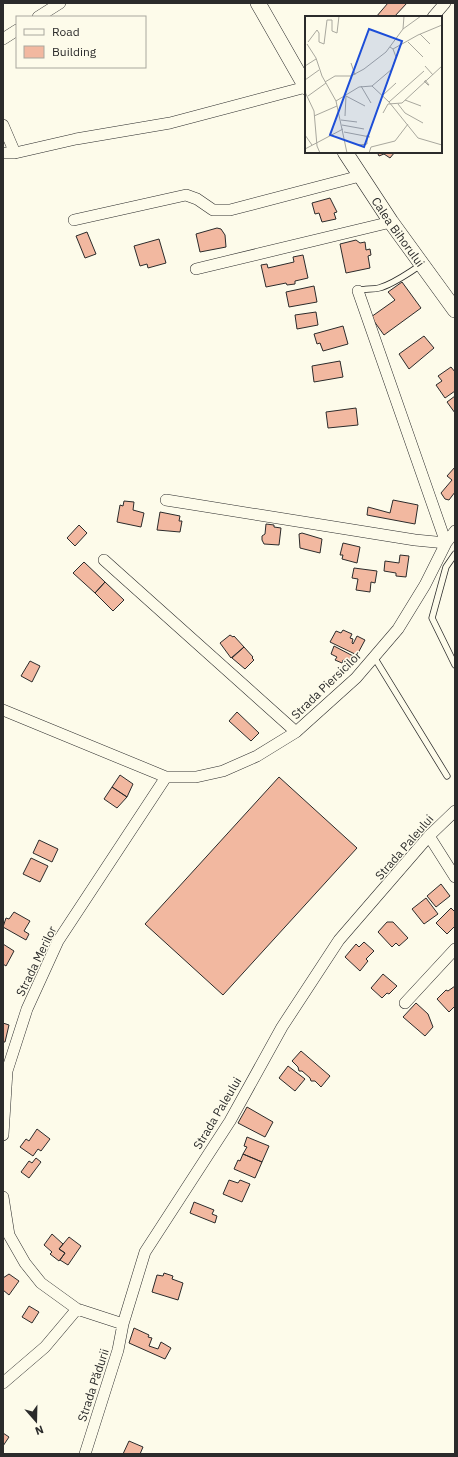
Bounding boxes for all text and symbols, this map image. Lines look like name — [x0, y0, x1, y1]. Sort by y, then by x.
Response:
legend — [16, 16, 146, 68]
inset map — [305, 16, 442, 153]
text: Road — [52, 24, 80, 39]
text: Building — [52, 44, 97, 59]
street label: Calea Bihorului — [369, 194, 428, 269]
street label: Strada Piersicilor — [288, 647, 365, 722]
street label: Strada Paleului — [372, 811, 436, 883]
street label: Strada Merilor — [13, 923, 60, 999]
street label: Strada Paleului — [190, 1074, 244, 1152]
street label: Strada Pădurii — [74, 1347, 112, 1423]
north arrow — [16, 1401, 56, 1441]
text: N — [33, 1422, 46, 1438]

